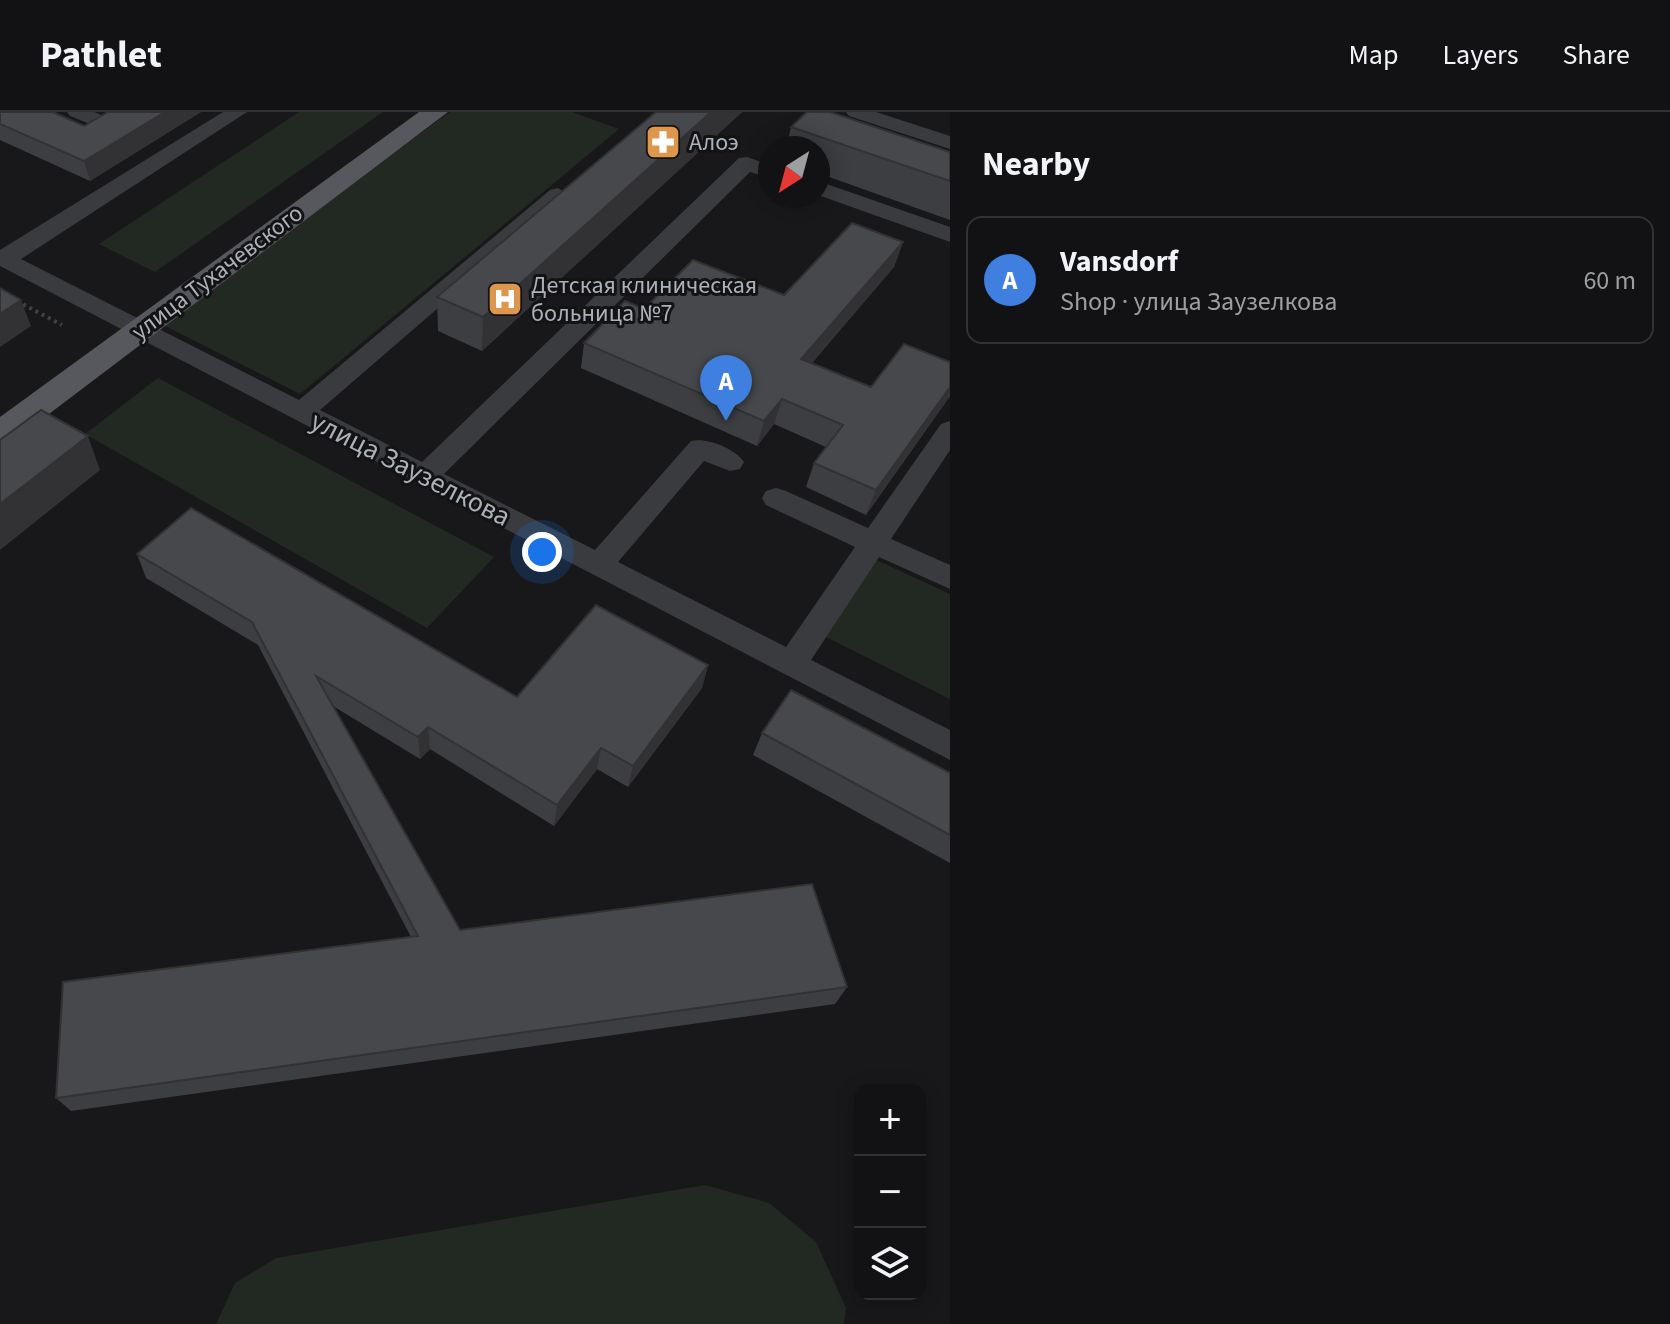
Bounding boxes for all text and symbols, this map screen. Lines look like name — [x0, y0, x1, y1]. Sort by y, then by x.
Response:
text: Pathlet — [40, 28, 162, 82]
text: Map — [1348, 35, 1398, 75]
text: Layers — [1442, 35, 1518, 75]
text: Share — [1562, 35, 1630, 75]
pharmacy icon: Алоэ — [644, 123, 682, 161]
place label: Алоэ — [689, 125, 739, 160]
north arrow — [758, 136, 830, 208]
text: Nearby — [982, 140, 1090, 189]
street label: улица Тухачевского — [124, 196, 310, 349]
text: Vansdorf — [1060, 240, 1178, 283]
text: A — [1003, 262, 1017, 299]
text: 60 m — [1583, 262, 1636, 299]
place label: Детская клиническая больница №7 — [531, 268, 757, 331]
hospital icon: Детская клиническая больница №7 — [486, 280, 524, 318]
text: Shop · улица Заузелкова — [1060, 283, 1337, 320]
pin: A — [700, 355, 752, 421]
street label: улица Заузелкова — [304, 401, 517, 537]
your location — [522, 532, 562, 572]
map controls — [854, 1084, 926, 1300]
button: + — [854, 1084, 926, 1156]
button: − — [854, 1156, 926, 1228]
button: layers — [854, 1228, 926, 1300]

